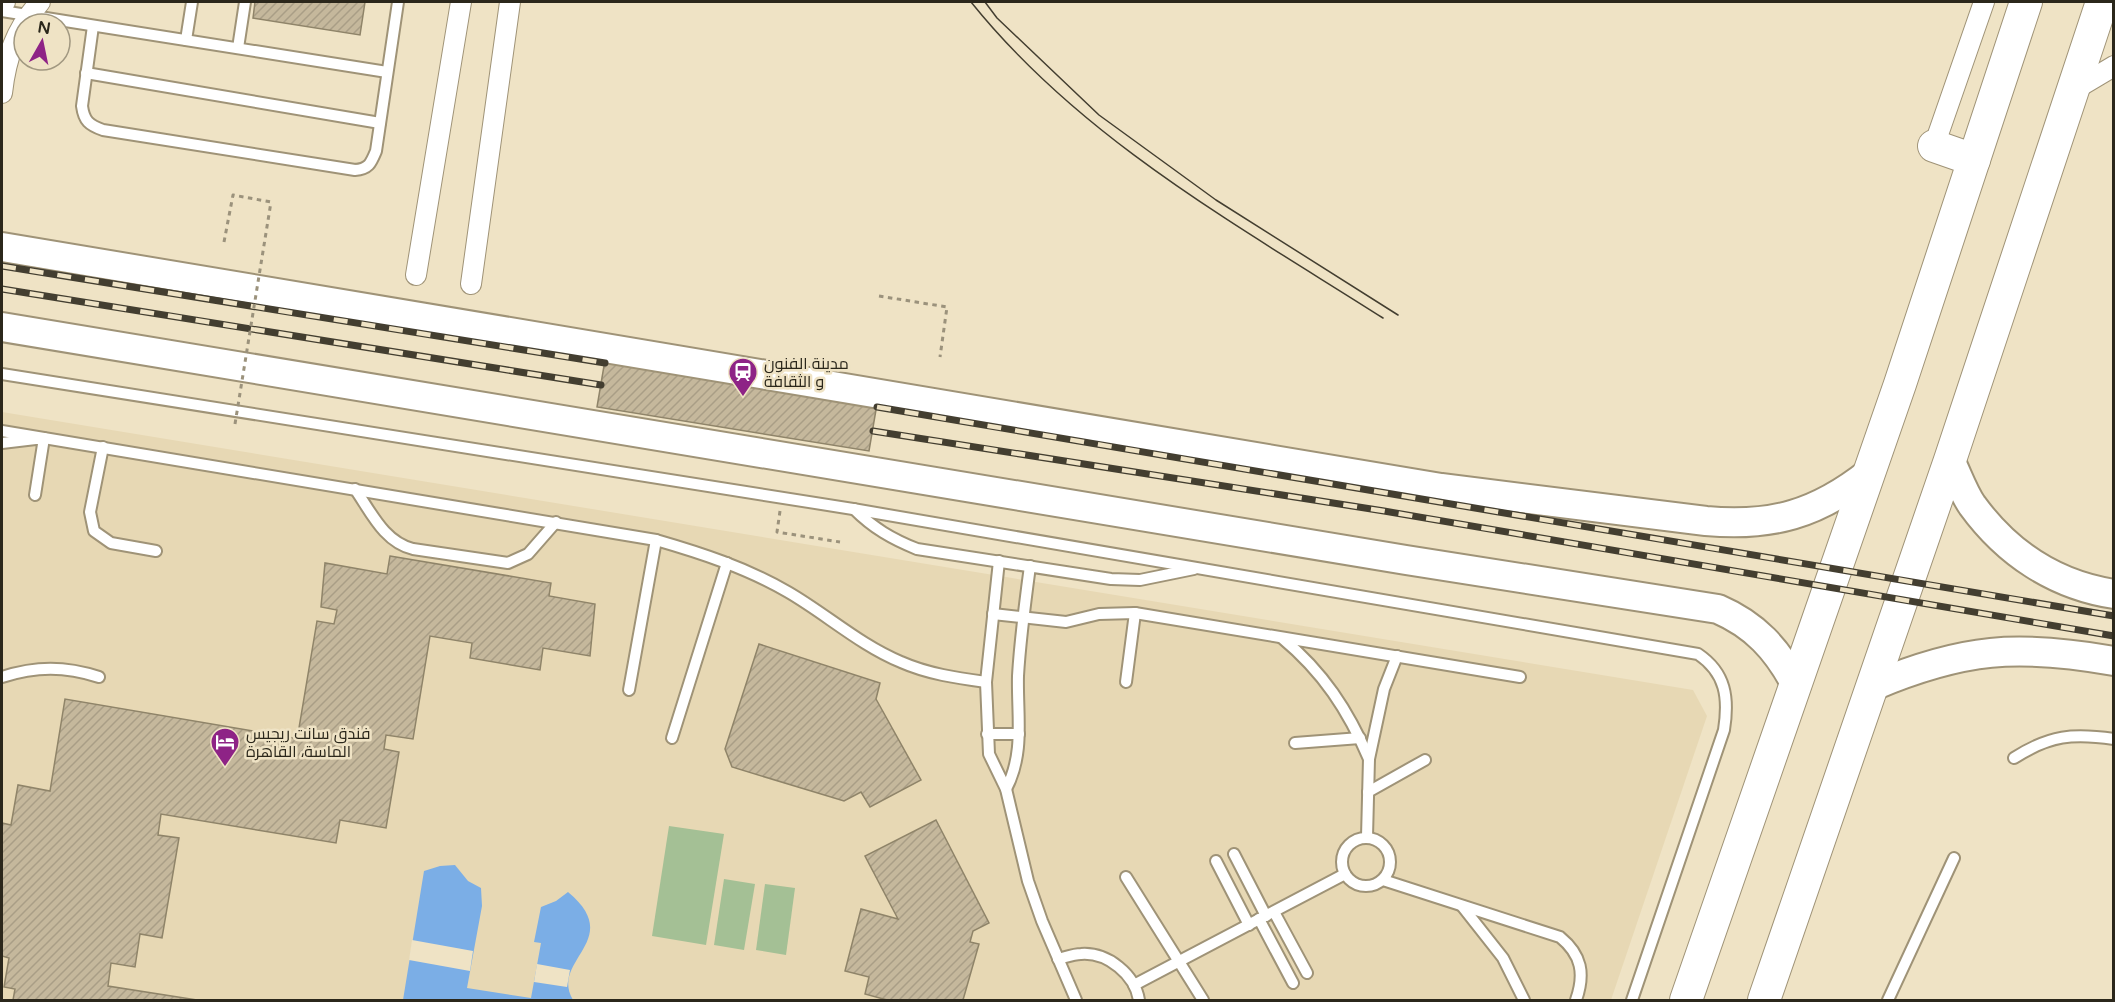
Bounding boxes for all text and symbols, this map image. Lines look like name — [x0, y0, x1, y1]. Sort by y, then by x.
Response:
north arrow — [12, 12, 72, 72]
text: N — [36, 17, 52, 39]
place label: مدينة الفنون و الثقافة — [764, 354, 849, 392]
station icon: مدينة الفنون و الثقافة — [727, 356, 759, 398]
place label: فندق سانت ريجيس الماسة، القاهرة — [246, 724, 370, 762]
hotel icon: فندق سانت ريجيس الماسة، القاهرة — [209, 726, 241, 768]

